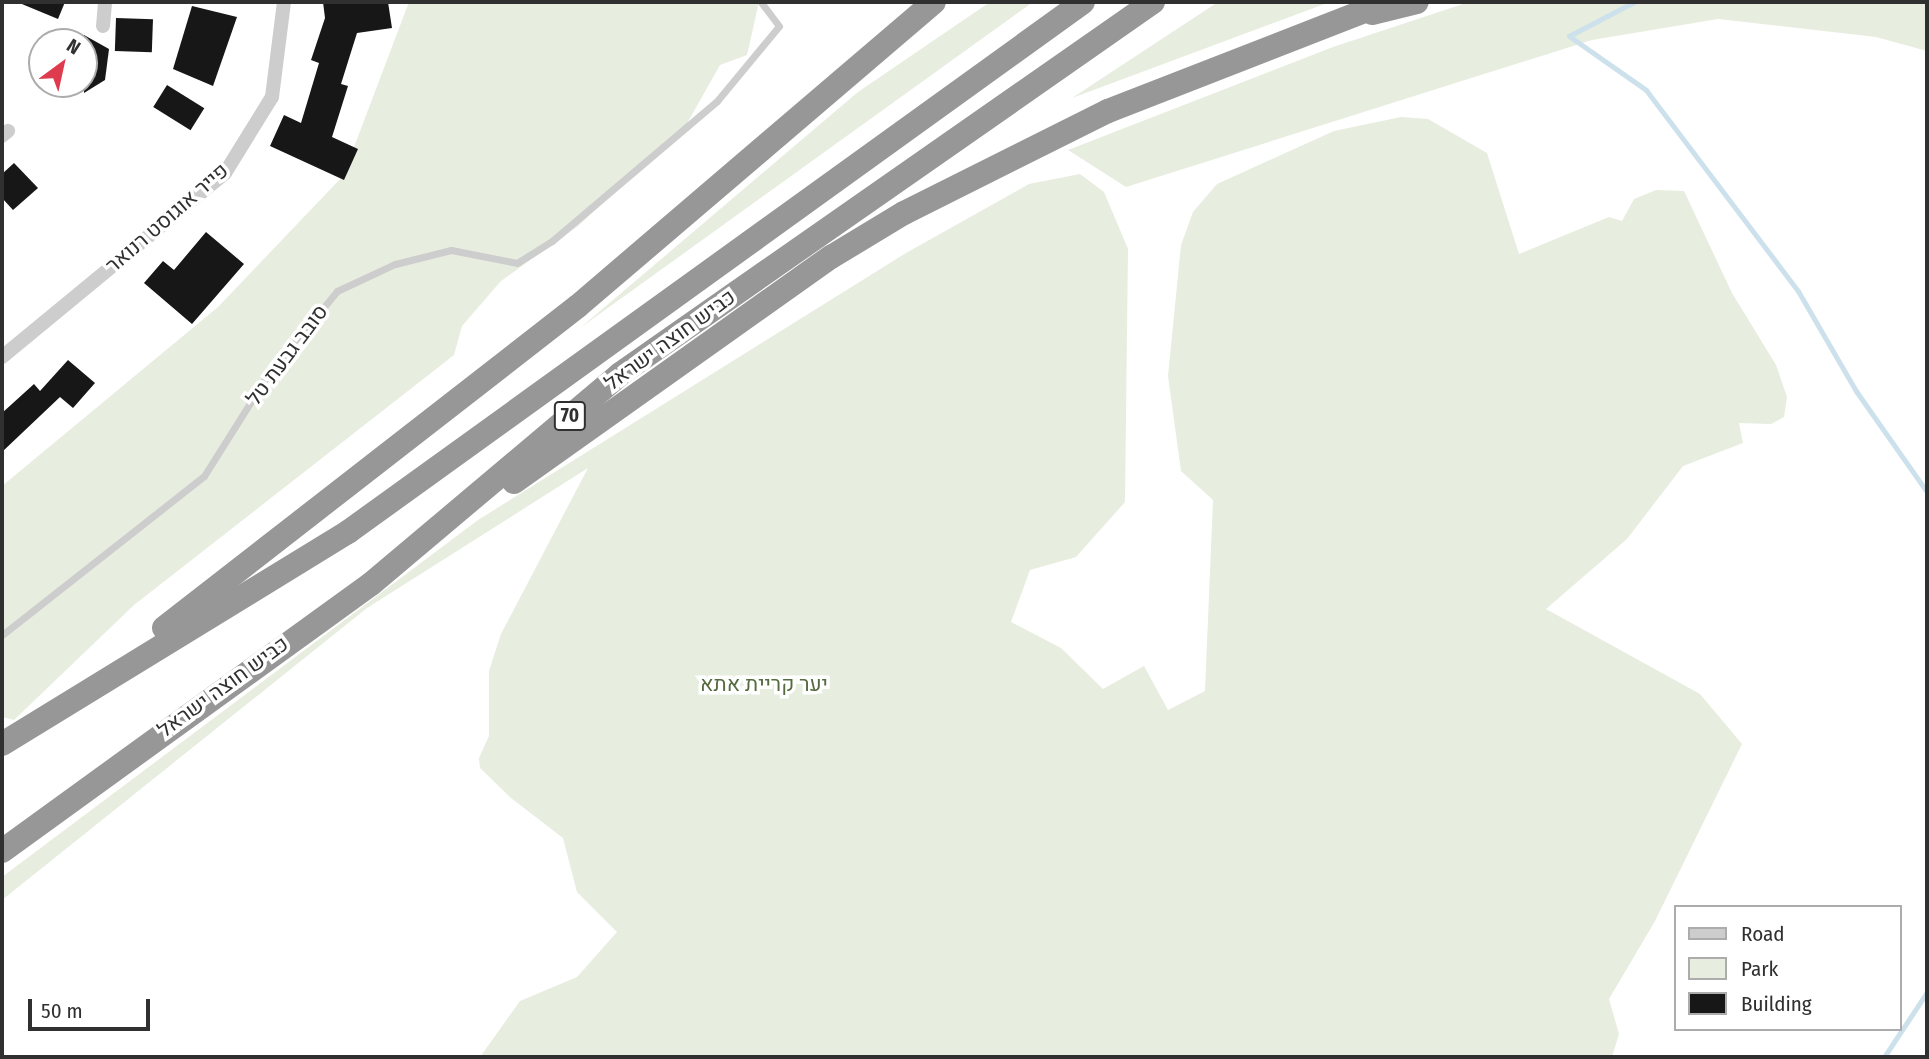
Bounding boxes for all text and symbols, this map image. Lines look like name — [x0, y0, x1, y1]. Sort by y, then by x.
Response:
north arrow — [28, 28, 98, 98]
text: N — [63, 34, 85, 59]
street label: פייר אוגוסט רנואר — [101, 158, 233, 278]
street label: כביש חוצה ישראל — [600, 284, 740, 396]
street label: סובב גבעת טל — [241, 300, 333, 410]
road number: 70 — [552, 400, 588, 432]
street label: כביש חוצה ישראל — [153, 631, 293, 743]
park label: יער קריית אתא — [700, 671, 828, 697]
legend — [1674, 905, 1901, 1031]
text: Road — [1741, 921, 1785, 947]
text: Park — [1741, 956, 1778, 982]
scale bar — [32, 986, 154, 1030]
text: Building — [1741, 991, 1812, 1017]
text: 50 m — [41, 998, 83, 1024]

